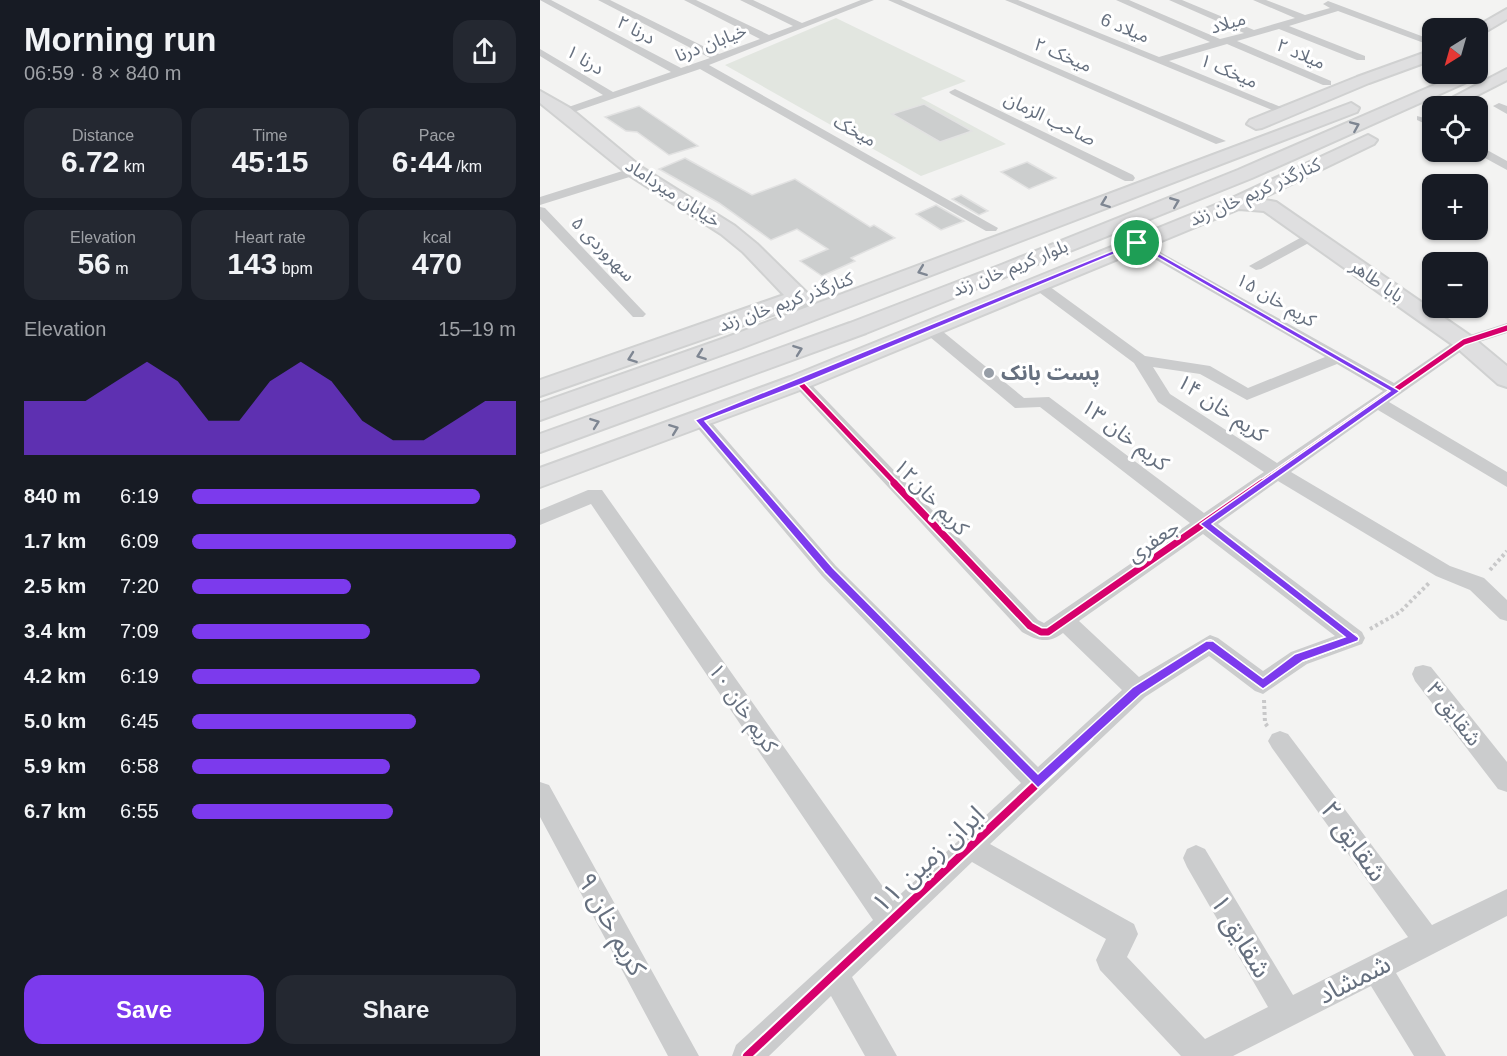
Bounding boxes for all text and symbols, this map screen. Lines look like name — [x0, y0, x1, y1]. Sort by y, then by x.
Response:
street label: میلاد — [1208, 8, 1248, 38]
street label: میلاد 6 — [1098, 9, 1152, 47]
street label: درنا ۲ — [613, 12, 658, 49]
north arrow — [1422, 18, 1488, 84]
map controls — [1422, 18, 1488, 318]
button: share — [453, 20, 516, 83]
street label: خیابان درنا — [673, 20, 750, 67]
text: Morning run — [24, 21, 216, 58]
street label: میخک ۲ — [1031, 34, 1095, 76]
street label: میلاد ۲ — [1274, 35, 1328, 73]
street label: درنا ۱ — [562, 41, 607, 80]
street label: میخک ۱ — [1197, 50, 1261, 92]
text: 06:59 · 8 × 840 m — [24, 62, 181, 84]
street label: صاحب الزمان — [1001, 88, 1099, 151]
button: locate — [1422, 96, 1488, 162]
street label: میخک — [830, 111, 880, 151]
one-way arrow — [1348, 121, 1359, 133]
text: Distance — [72, 127, 134, 144]
text: Time — [253, 127, 287, 144]
text: Pace — [419, 127, 455, 144]
text: 6.72 — [61, 145, 119, 178]
text: 45:15 — [232, 145, 308, 178]
text: 6:44 — [392, 145, 452, 178]
street label: کنارگذر کریم خان زند — [1186, 154, 1325, 233]
street label: خیابان میرداماد — [621, 155, 724, 232]
text: km — [119, 158, 145, 175]
text: /km — [452, 158, 482, 175]
button: + — [1422, 174, 1488, 240]
one-way arrow — [1100, 196, 1111, 208]
one-way arrow — [1169, 197, 1180, 209]
street label: سهروردی ۵ — [567, 213, 639, 286]
pin — [1111, 217, 1162, 268]
icon: arrive — [1120, 226, 1153, 259]
text: Elevation — [70, 229, 136, 246]
text: Heart rate — [234, 229, 306, 246]
text: kcal — [423, 229, 451, 246]
street label: بلوار کریم خان زند — [949, 236, 1072, 303]
text: 56 — [77, 247, 111, 280]
text: 143 — [227, 247, 277, 280]
text: 470 — [412, 247, 462, 280]
button: − — [1422, 252, 1488, 318]
street label: بابا طاهر — [1345, 255, 1407, 307]
text: m — [111, 260, 129, 277]
text: bpm — [277, 260, 313, 277]
one-way arrow — [918, 264, 928, 277]
street label: کنارگذر کریم خان زند — [716, 268, 857, 338]
street label: کریم خان ۱۵ — [1231, 269, 1320, 334]
text: Elevation — [24, 318, 106, 340]
text: 15–19 m — [438, 318, 516, 340]
one-way arrow — [792, 345, 803, 357]
one-way arrow — [696, 347, 707, 360]
one-way arrow — [627, 350, 638, 363]
place label: پست بانک — [1001, 361, 1100, 387]
marker: پست بانک — [982, 366, 996, 380]
street label: کریم خان ۱۴ — [1171, 369, 1272, 449]
street label: کریم خان ۱۳ — [1075, 394, 1174, 478]
one-way arrow — [589, 418, 600, 431]
one-way arrow — [668, 424, 679, 436]
street label: کریم خان۱۲ — [886, 454, 974, 543]
text: 840 m — [24, 485, 81, 507]
text: 6:19 — [120, 485, 159, 507]
street label: جعفری — [1122, 515, 1184, 567]
text: 1.7 km — [24, 530, 86, 552]
text: 6:09 — [120, 530, 159, 552]
text: 2.5 km — [24, 575, 86, 597]
text: 7:20 — [120, 575, 159, 597]
text: 3.4 km — [24, 620, 86, 642]
text: 7:09 — [120, 620, 159, 642]
street label: کریم خان ۱۰ — [701, 659, 783, 759]
text: 4.2 km — [24, 665, 86, 687]
text: 6:19 — [120, 665, 159, 687]
street label: شقایق ۳ — [1421, 677, 1486, 751]
text: 5.0 km — [24, 710, 86, 732]
text: 6:45 — [120, 710, 159, 732]
text: 5.9 km — [24, 755, 86, 777]
text: 6:58 — [120, 755, 159, 777]
street label: شقایق ۲ — [1314, 795, 1393, 887]
street label: ایران زمین ۱۱ — [866, 799, 990, 919]
text: 6.7 km — [24, 800, 86, 822]
text: 6:55 — [120, 800, 159, 822]
street label: کریم خان ۹ — [567, 867, 653, 983]
street label: شقایق ۱ — [1204, 889, 1277, 984]
street label: شمشاد — [1313, 948, 1395, 1010]
button: Save — [24, 975, 264, 1044]
button: Share — [276, 975, 516, 1044]

